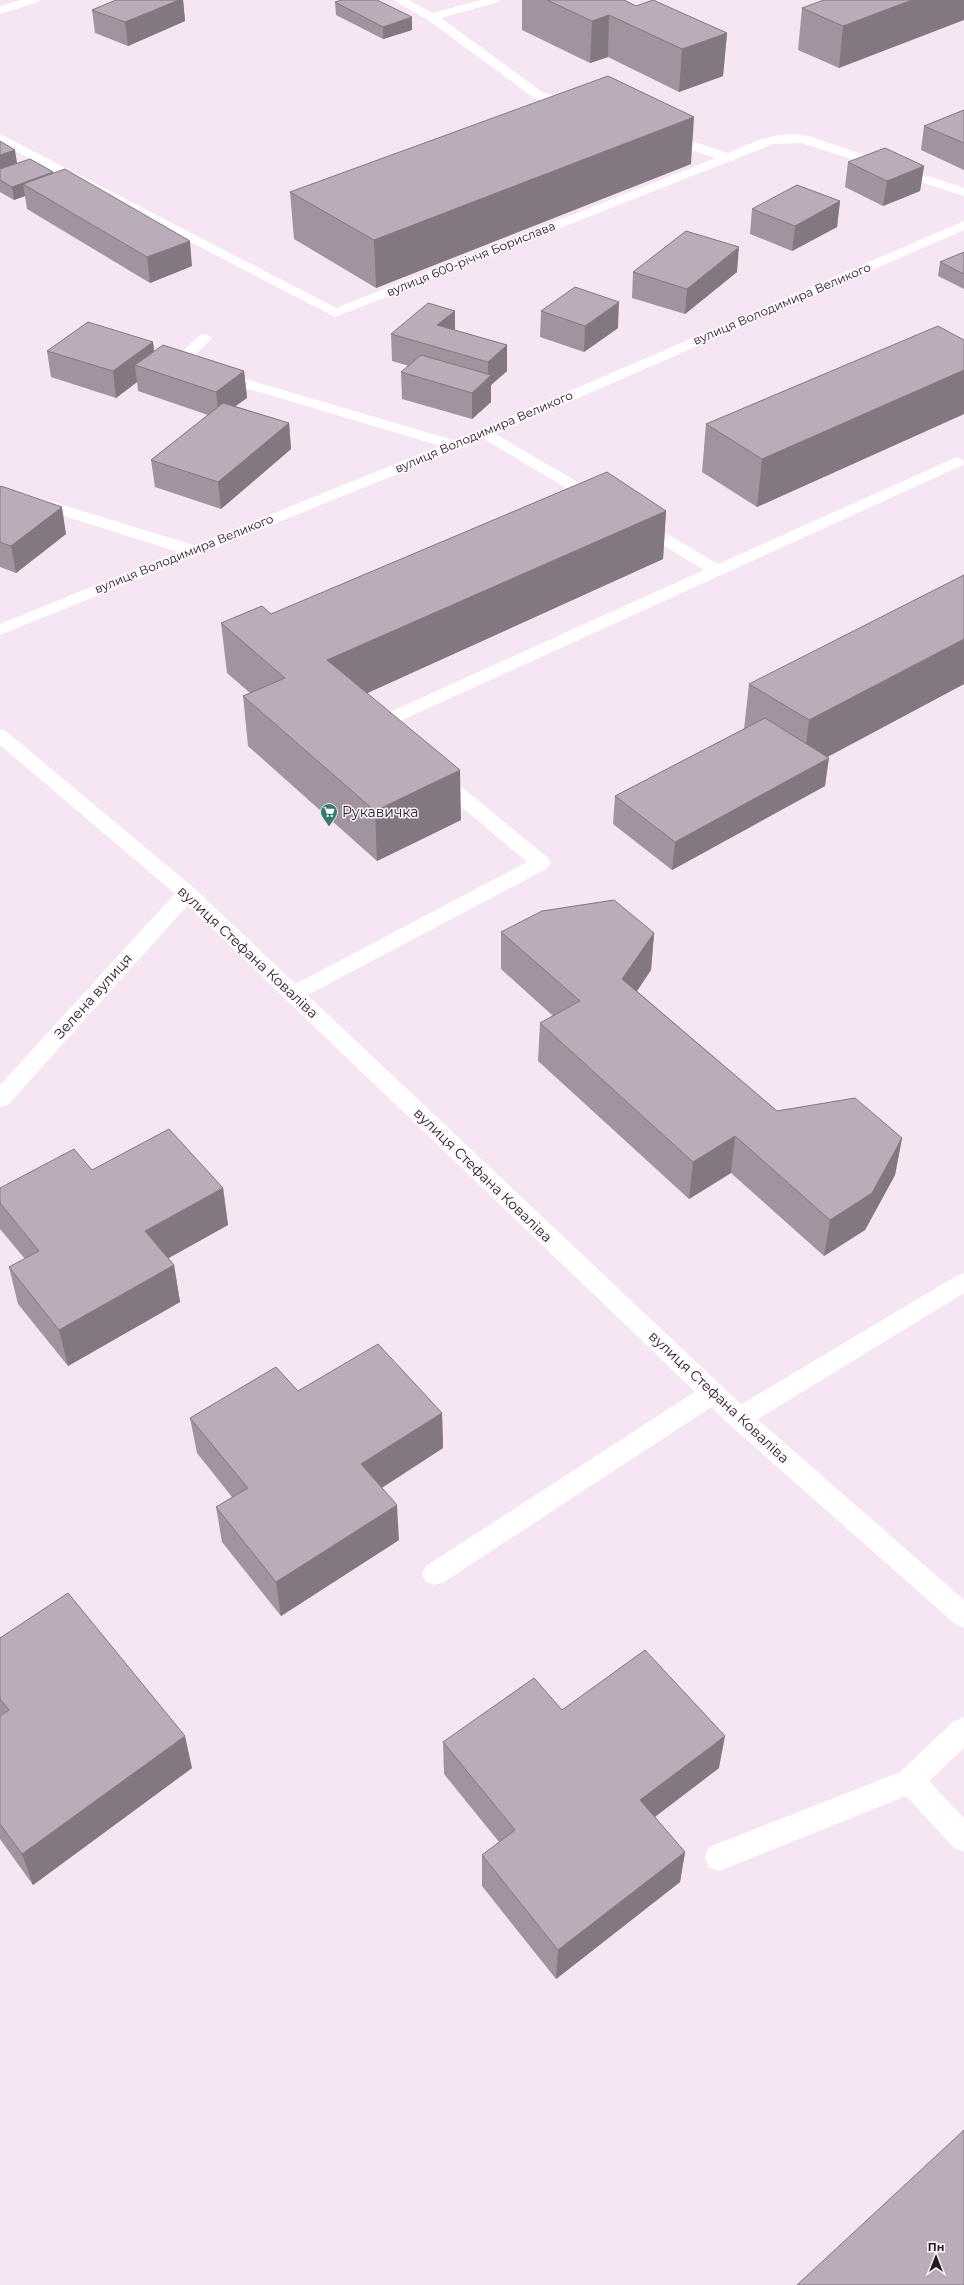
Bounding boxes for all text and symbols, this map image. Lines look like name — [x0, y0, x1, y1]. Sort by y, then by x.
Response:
street label: вулиця 600-річчя Борислава — [384, 218, 557, 299]
street label: вулиця Володимира Великого — [691, 259, 873, 348]
street label: вулиця Володимира Великого — [393, 387, 575, 476]
street label: вулиця Володимира Великого — [92, 511, 276, 596]
supermarket icon: Рукавичка — [319, 802, 339, 827]
place label: Рукавичка — [342, 803, 418, 821]
street label: вулиця Стефана Коваліва — [174, 882, 322, 1022]
street label: Зелена вулиця — [50, 950, 136, 1042]
street label: вулиця Стефана Коваліва — [410, 1104, 556, 1246]
street label: вулиця Стефана Коваліва — [645, 1327, 793, 1467]
north arrow — [916, 2237, 956, 2277]
text: Пн — [928, 2240, 944, 2254]

